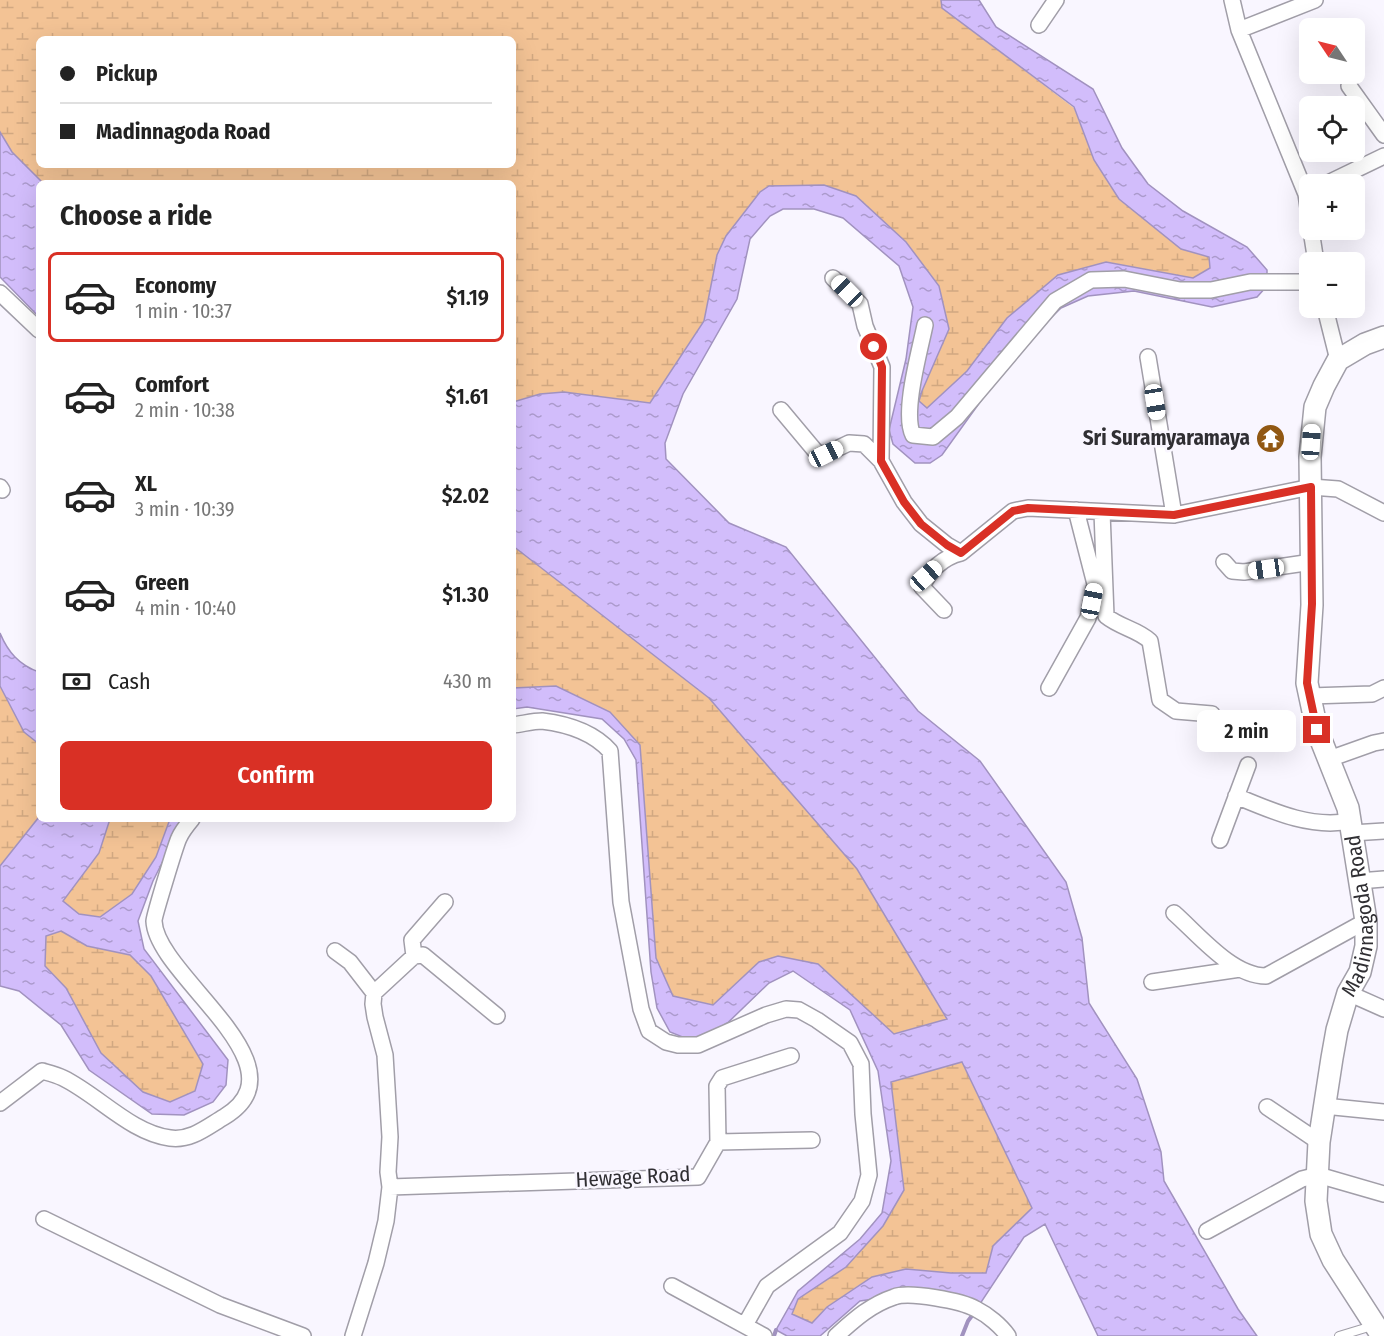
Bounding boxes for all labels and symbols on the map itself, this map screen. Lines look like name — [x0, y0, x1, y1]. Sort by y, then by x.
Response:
north arrow — [1299, 18, 1365, 84]
car — [828, 272, 866, 310]
route start — [860, 333, 887, 360]
car — [1143, 383, 1167, 421]
temple icon: Sri Suramyaramaya — [1255, 422, 1287, 454]
car — [1301, 423, 1321, 461]
place label: Sri Suramyaramaya — [1083, 425, 1250, 451]
car — [806, 438, 846, 470]
car — [907, 557, 945, 595]
car — [1247, 558, 1285, 580]
car — [1080, 582, 1104, 620]
callout: 2 min — [1197, 709, 1296, 751]
route end — [1303, 716, 1330, 743]
street label: Madinnagoda Road — [1336, 833, 1379, 1001]
street label: Hewage Road — [575, 1161, 691, 1193]

